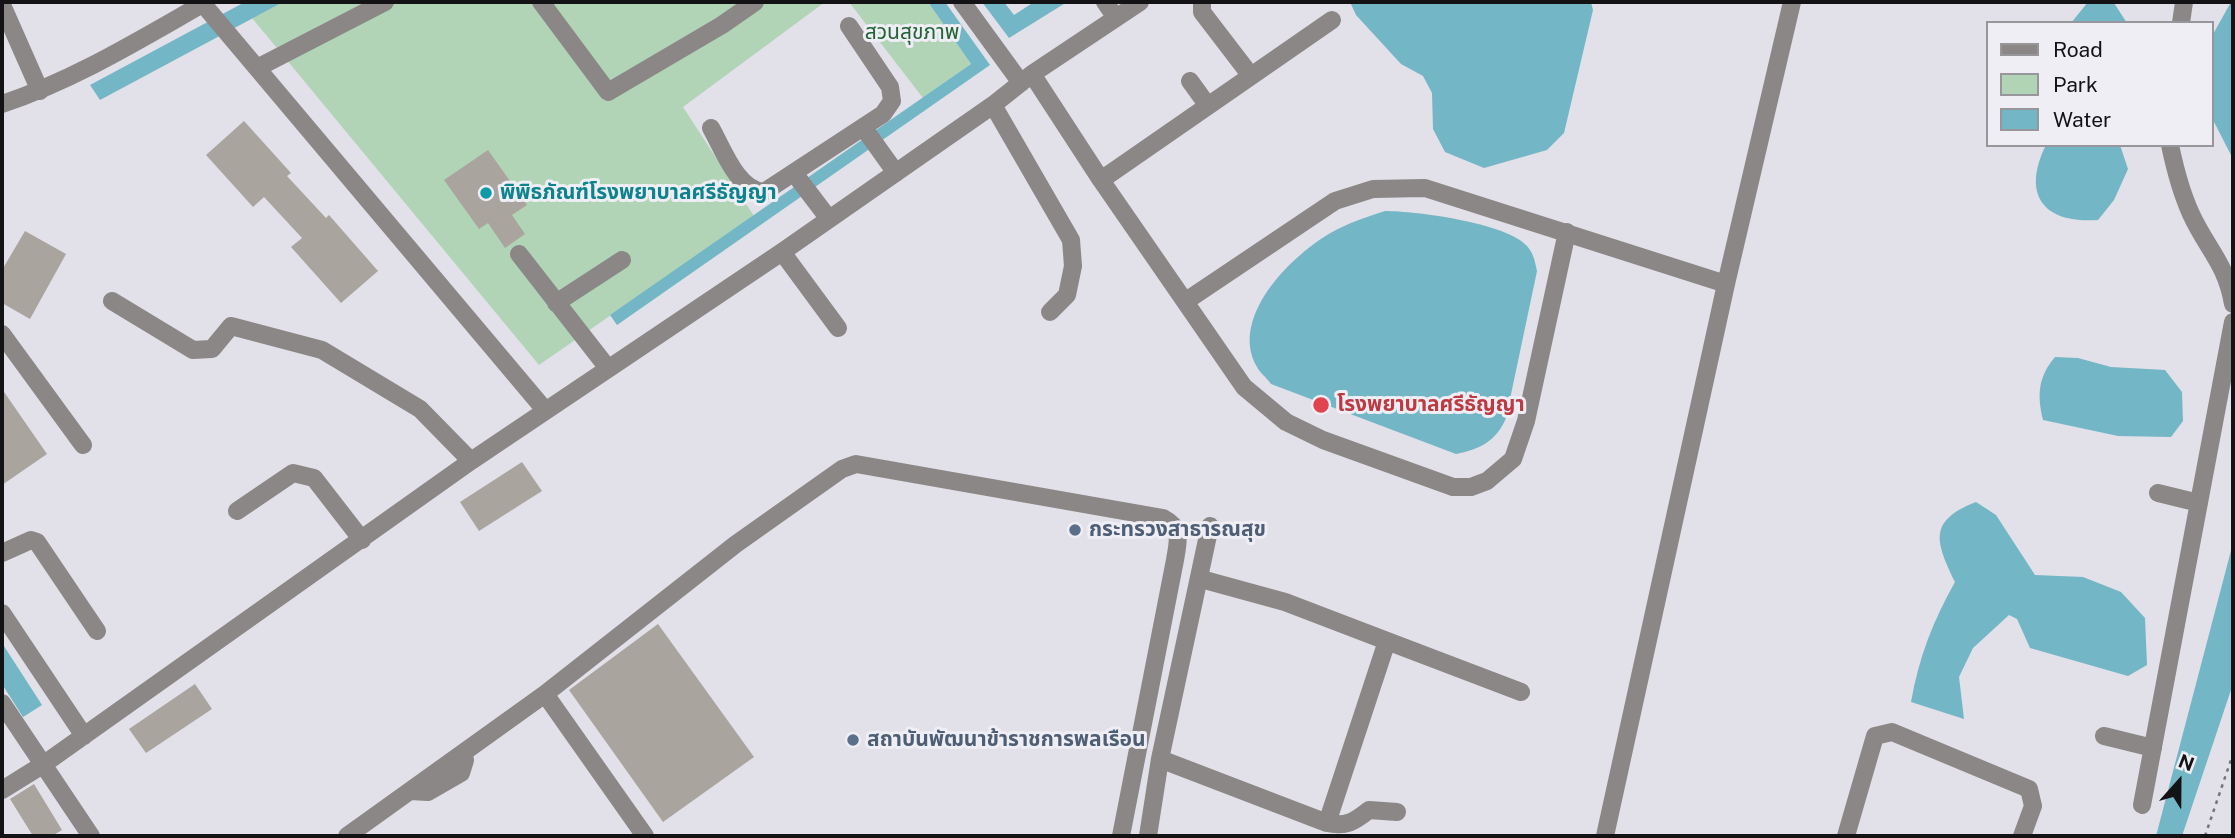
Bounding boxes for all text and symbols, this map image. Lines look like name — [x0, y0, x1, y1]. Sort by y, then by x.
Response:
park label: สวนสุขภาพ — [865, 20, 959, 46]
legend — [1986, 21, 2214, 147]
text: Road — [2053, 37, 2103, 62]
text: Park — [2053, 72, 2098, 97]
text: Water — [2053, 107, 2111, 132]
place label: พิพิธภัณฑ์โรงพยาบาลศรีธัญญา — [500, 180, 777, 206]
marker: พิพิธภัณฑ์โรงพยาบาลศรีธัญญา — [478, 185, 494, 201]
place label: โรงพยาบาลศรีธัญญา — [1337, 392, 1525, 418]
marker: โรงพยาบาลศรีธัญญา — [1311, 395, 1331, 415]
place label: กระทรวงสาธารณสุข — [1089, 517, 1266, 543]
marker: กระทรวงสาธารณสุข — [1067, 522, 1083, 538]
place label: สถาบันพัฒนาข้าราชการพลเรือน — [867, 727, 1146, 753]
marker: สถาบันพัฒนาข้าราชการพลเรือน — [845, 732, 861, 748]
north arrow — [2144, 747, 2214, 817]
text: N — [2176, 749, 2197, 775]

